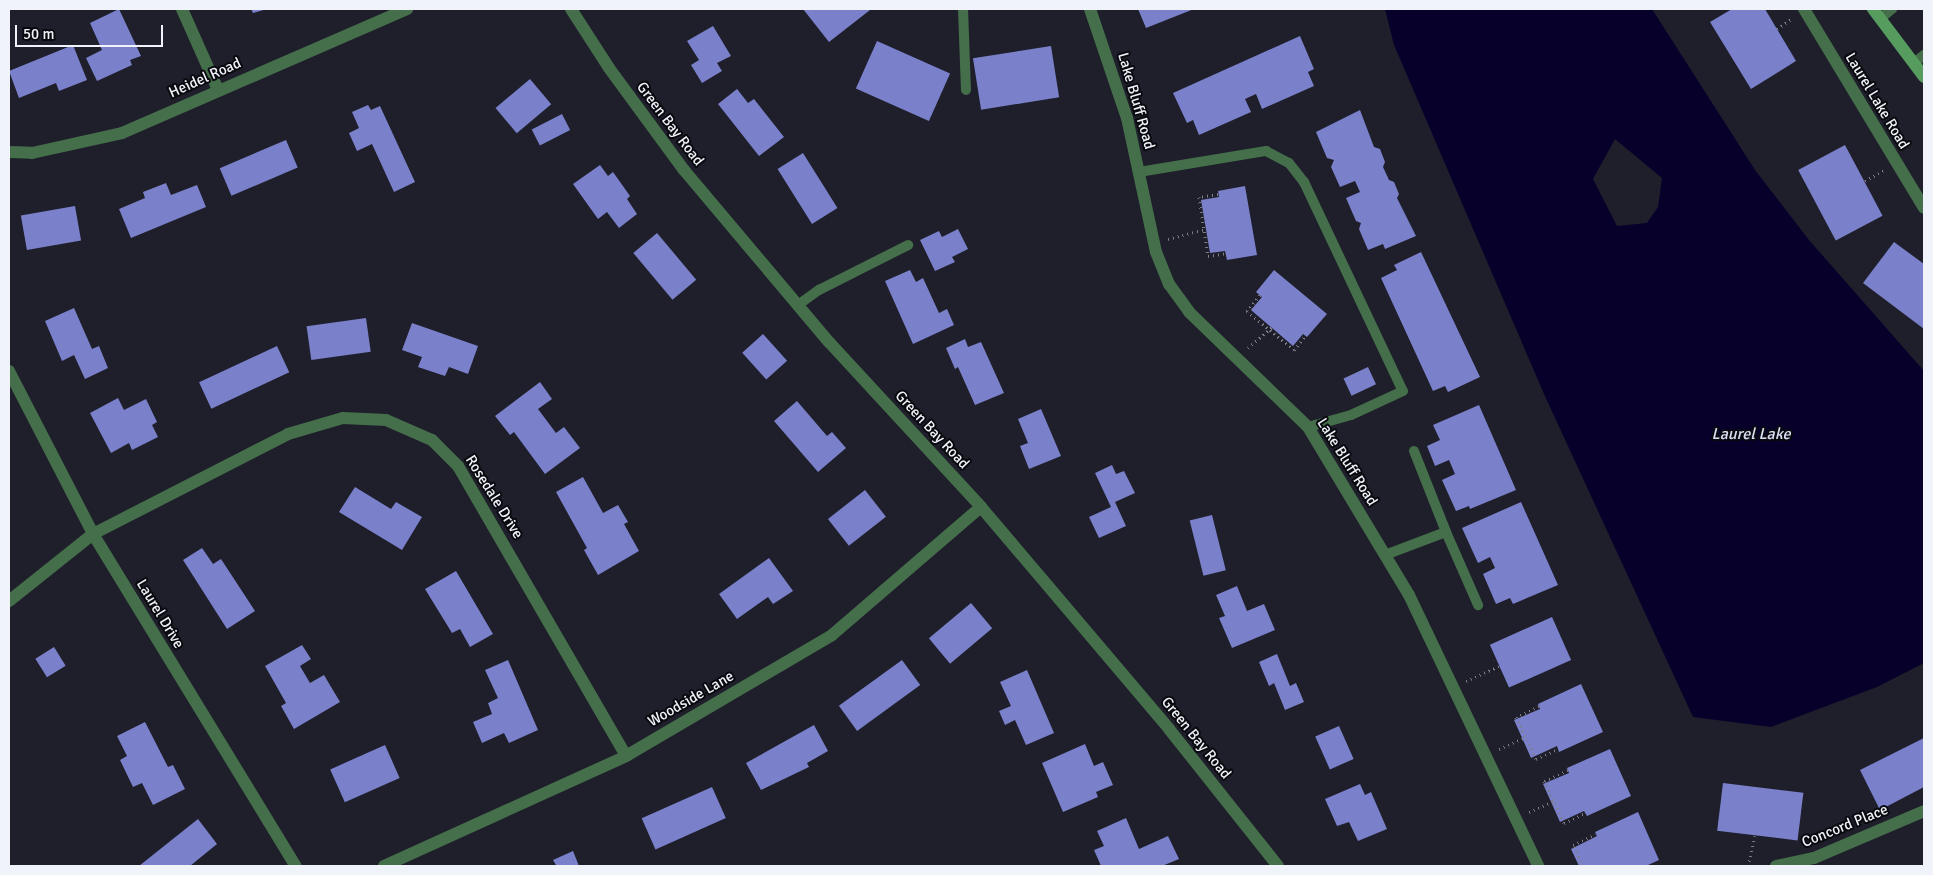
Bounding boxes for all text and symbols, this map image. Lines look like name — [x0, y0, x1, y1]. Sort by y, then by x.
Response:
scale bar — [18, 15, 165, 47]
text: 50 m — [23, 25, 54, 43]
street label: Laurel Lake Road — [1841, 49, 1913, 153]
street label: Lake Bluff Road — [1114, 51, 1158, 151]
street label: Heidel Road — [166, 54, 244, 102]
street label: Green Bay Road — [633, 79, 707, 169]
street label: Green Bay Road — [891, 387, 973, 473]
street label: Lake Bluff Road — [1313, 415, 1381, 509]
water label: Laurel Lake — [1712, 424, 1790, 444]
street label: Rosedale Drive — [461, 452, 527, 542]
street label: Laurel Drive — [132, 576, 188, 652]
street label: Woodside Lane — [645, 667, 737, 731]
street label: Green Bay Road — [1157, 693, 1235, 783]
street label: Concord Place — [1799, 801, 1891, 851]

